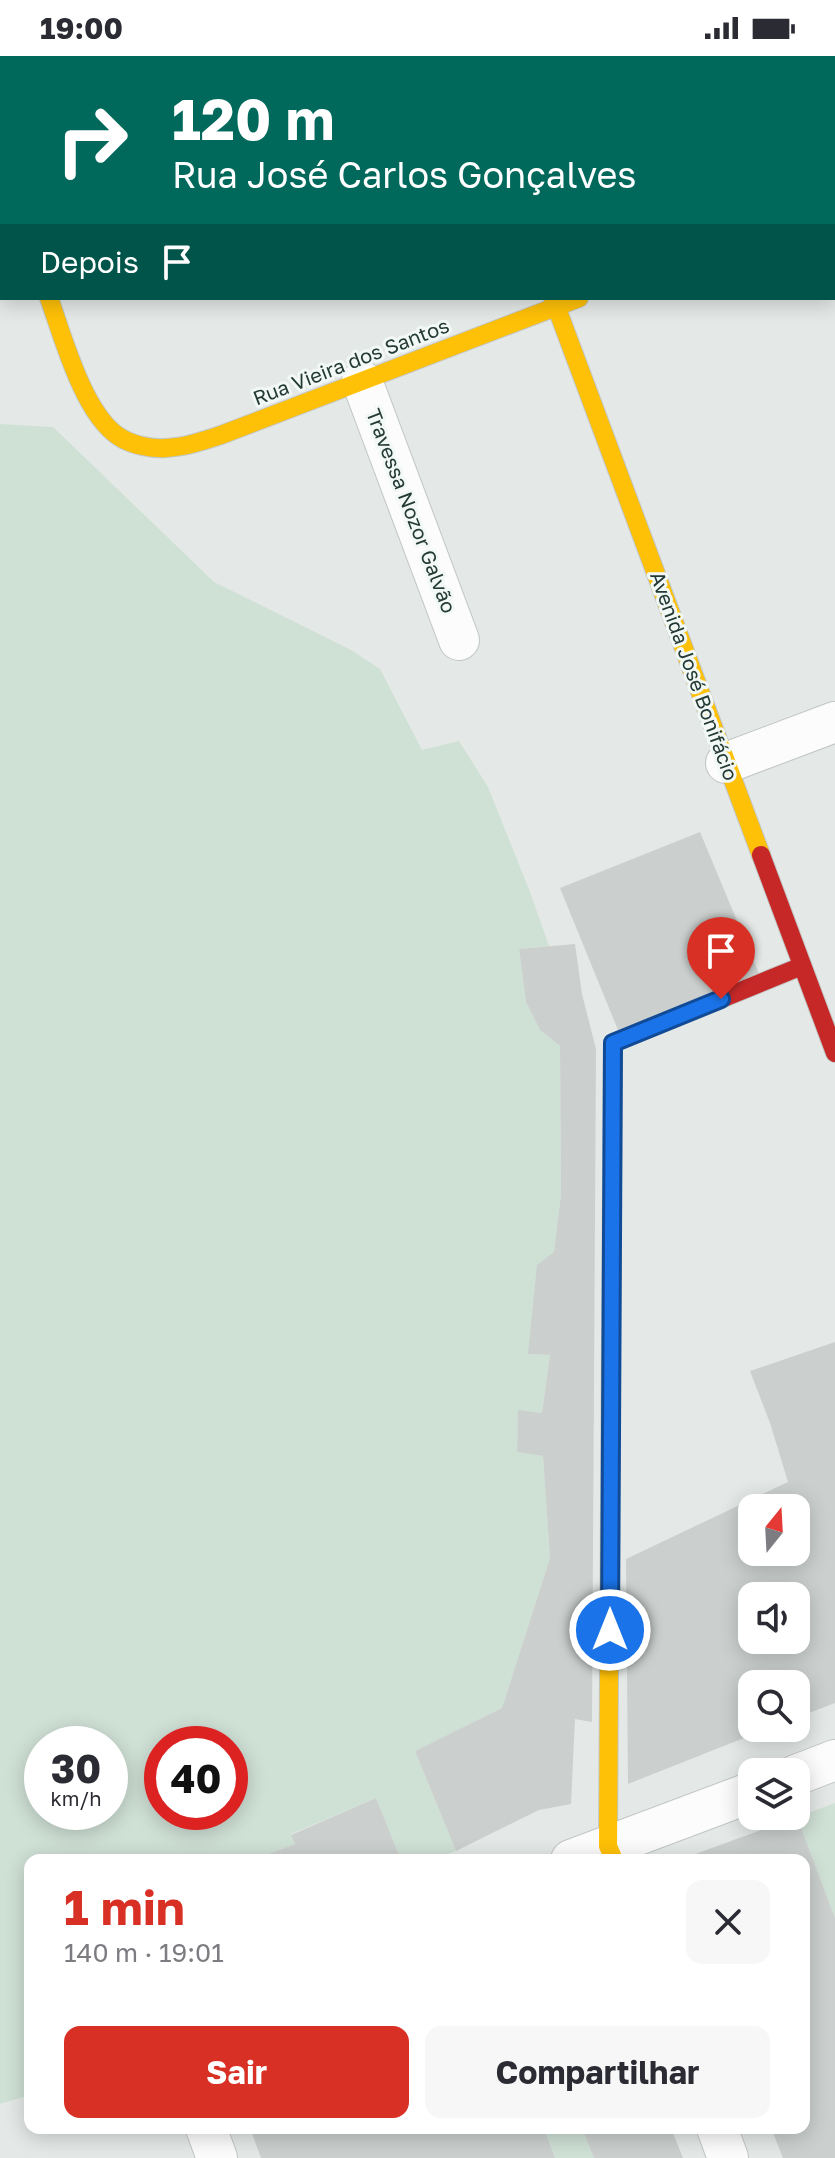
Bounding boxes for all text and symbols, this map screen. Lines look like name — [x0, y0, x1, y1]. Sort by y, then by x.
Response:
text: 19:00 — [40, 10, 123, 46]
text: 120 m — [172, 85, 334, 152]
icon: right — [40, 88, 144, 192]
text: Rua José Carlos Gonçalves — [172, 153, 636, 196]
icon: arrive — [155, 240, 199, 284]
text: Depois — [40, 244, 139, 280]
street label: Rua Vieira dos Santos — [249, 313, 452, 410]
street label: Travessa Nozor Galvão — [362, 405, 462, 616]
street label: Avenida José Bonifácio — [646, 568, 744, 783]
pin — [687, 917, 755, 999]
icon: arrive — [699, 929, 743, 973]
north arrow — [738, 1494, 810, 1566]
map controls — [738, 1494, 810, 1830]
button: sound — [738, 1582, 810, 1654]
position arrow — [568, 1588, 652, 1672]
button: search — [738, 1670, 810, 1742]
speed limit sign: 40 — [144, 1726, 248, 1830]
text: 30 — [51, 1744, 101, 1792]
button: layers — [738, 1758, 810, 1830]
text: km/h — [51, 1786, 101, 1810]
text: 1 min — [64, 1878, 185, 1936]
button: close — [686, 1880, 770, 1964]
text: 140 m · 19:01 — [64, 1937, 224, 1968]
button: Sair — [64, 2026, 409, 2118]
button: Compartilhar — [425, 2026, 770, 2118]

